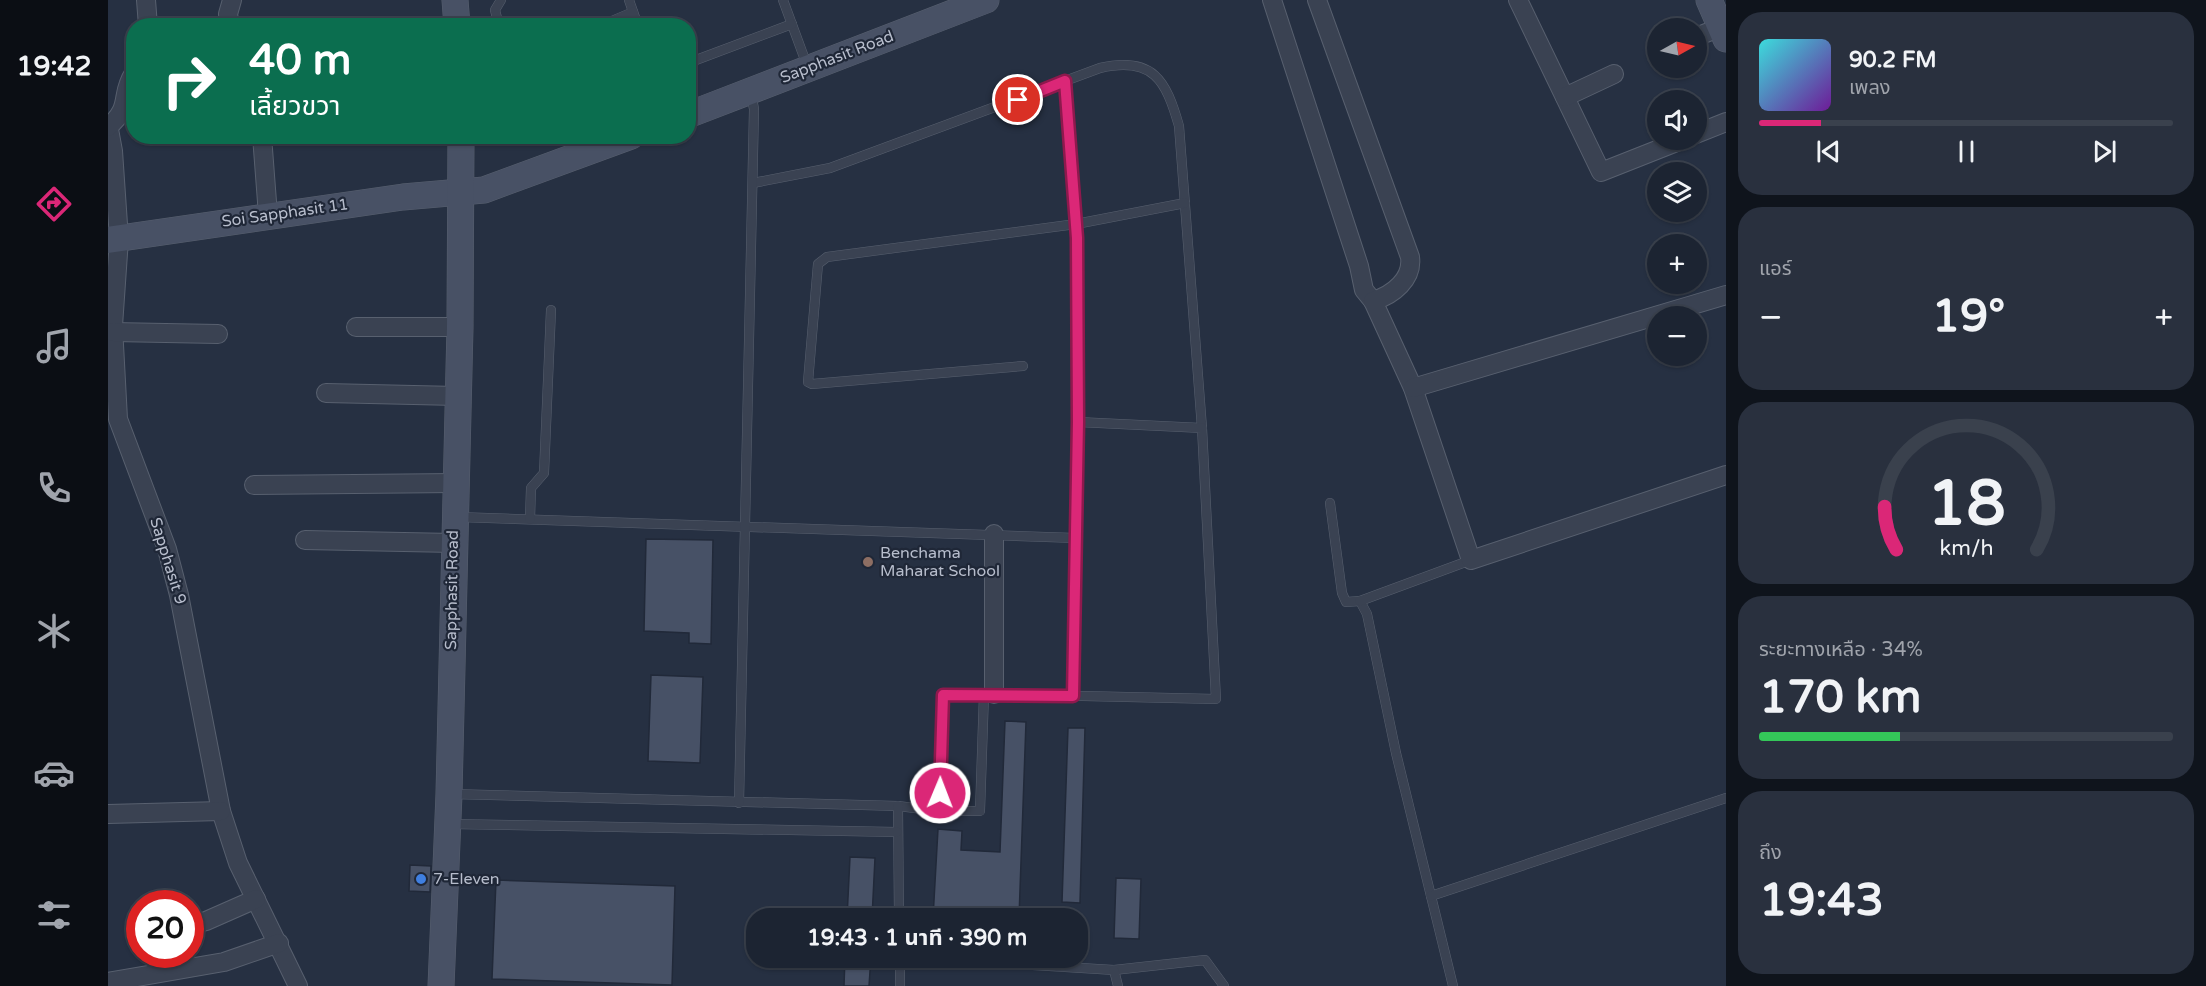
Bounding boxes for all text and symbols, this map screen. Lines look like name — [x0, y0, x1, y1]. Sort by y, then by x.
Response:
north arrow — [1647, 18, 1707, 78]
map controls — [1647, 18, 1707, 366]
street label: Sapphasit Road — [777, 26, 897, 88]
text: 40 m — [249, 35, 351, 86]
icon: right — [150, 42, 228, 120]
text: 90.2 FM — [1849, 47, 1937, 73]
text: 19:42 — [17, 50, 91, 83]
pin — [992, 74, 1043, 125]
text: เพลง — [1849, 76, 1891, 100]
icon: arrive — [1001, 83, 1034, 116]
text: เลี้ยวขวา — [249, 90, 340, 123]
button: sound — [1647, 90, 1707, 150]
icon: previous — [1812, 135, 1845, 168]
icon: pause — [1950, 135, 1983, 168]
icon: next — [2088, 135, 2121, 168]
button: layers — [1647, 162, 1707, 222]
icon: directions — [33, 183, 75, 225]
street label: Soi Sapphasit 11 — [220, 194, 350, 232]
button: + — [1647, 234, 1707, 294]
text: แอร์ — [1759, 257, 1791, 281]
text: 19° — [1932, 290, 2005, 344]
text: − — [1759, 298, 1783, 337]
text: + — [2154, 298, 2173, 337]
button: − — [1647, 306, 1707, 366]
icon: music — [33, 325, 75, 367]
icon: phone — [33, 467, 75, 509]
text: 18 — [1927, 467, 2005, 542]
street label: Sapphasit 9 — [145, 515, 191, 607]
street label: Sapphasit Road — [441, 530, 463, 650]
text: km/h — [1939, 535, 1993, 561]
place label: Benchama Maharat School — [880, 543, 1000, 581]
marker: Benchama Maharat School — [861, 555, 875, 569]
icon: climate — [33, 610, 75, 652]
text: ระยะทางเหลือ · 34% — [1759, 638, 1923, 662]
text: 170 km — [1759, 671, 1921, 725]
icon: car — [33, 752, 75, 794]
position arrow — [908, 761, 972, 825]
text: ถึง — [1759, 841, 1782, 865]
place label: 7-Eleven — [433, 869, 500, 889]
marker: 7-Eleven — [414, 872, 428, 886]
text: 19:43 — [1759, 874, 1884, 928]
speed limit sign: 20 — [126, 890, 204, 968]
icon: filters — [33, 894, 75, 936]
text: 19:43 · 1 นาที · 390 m — [807, 925, 1027, 951]

